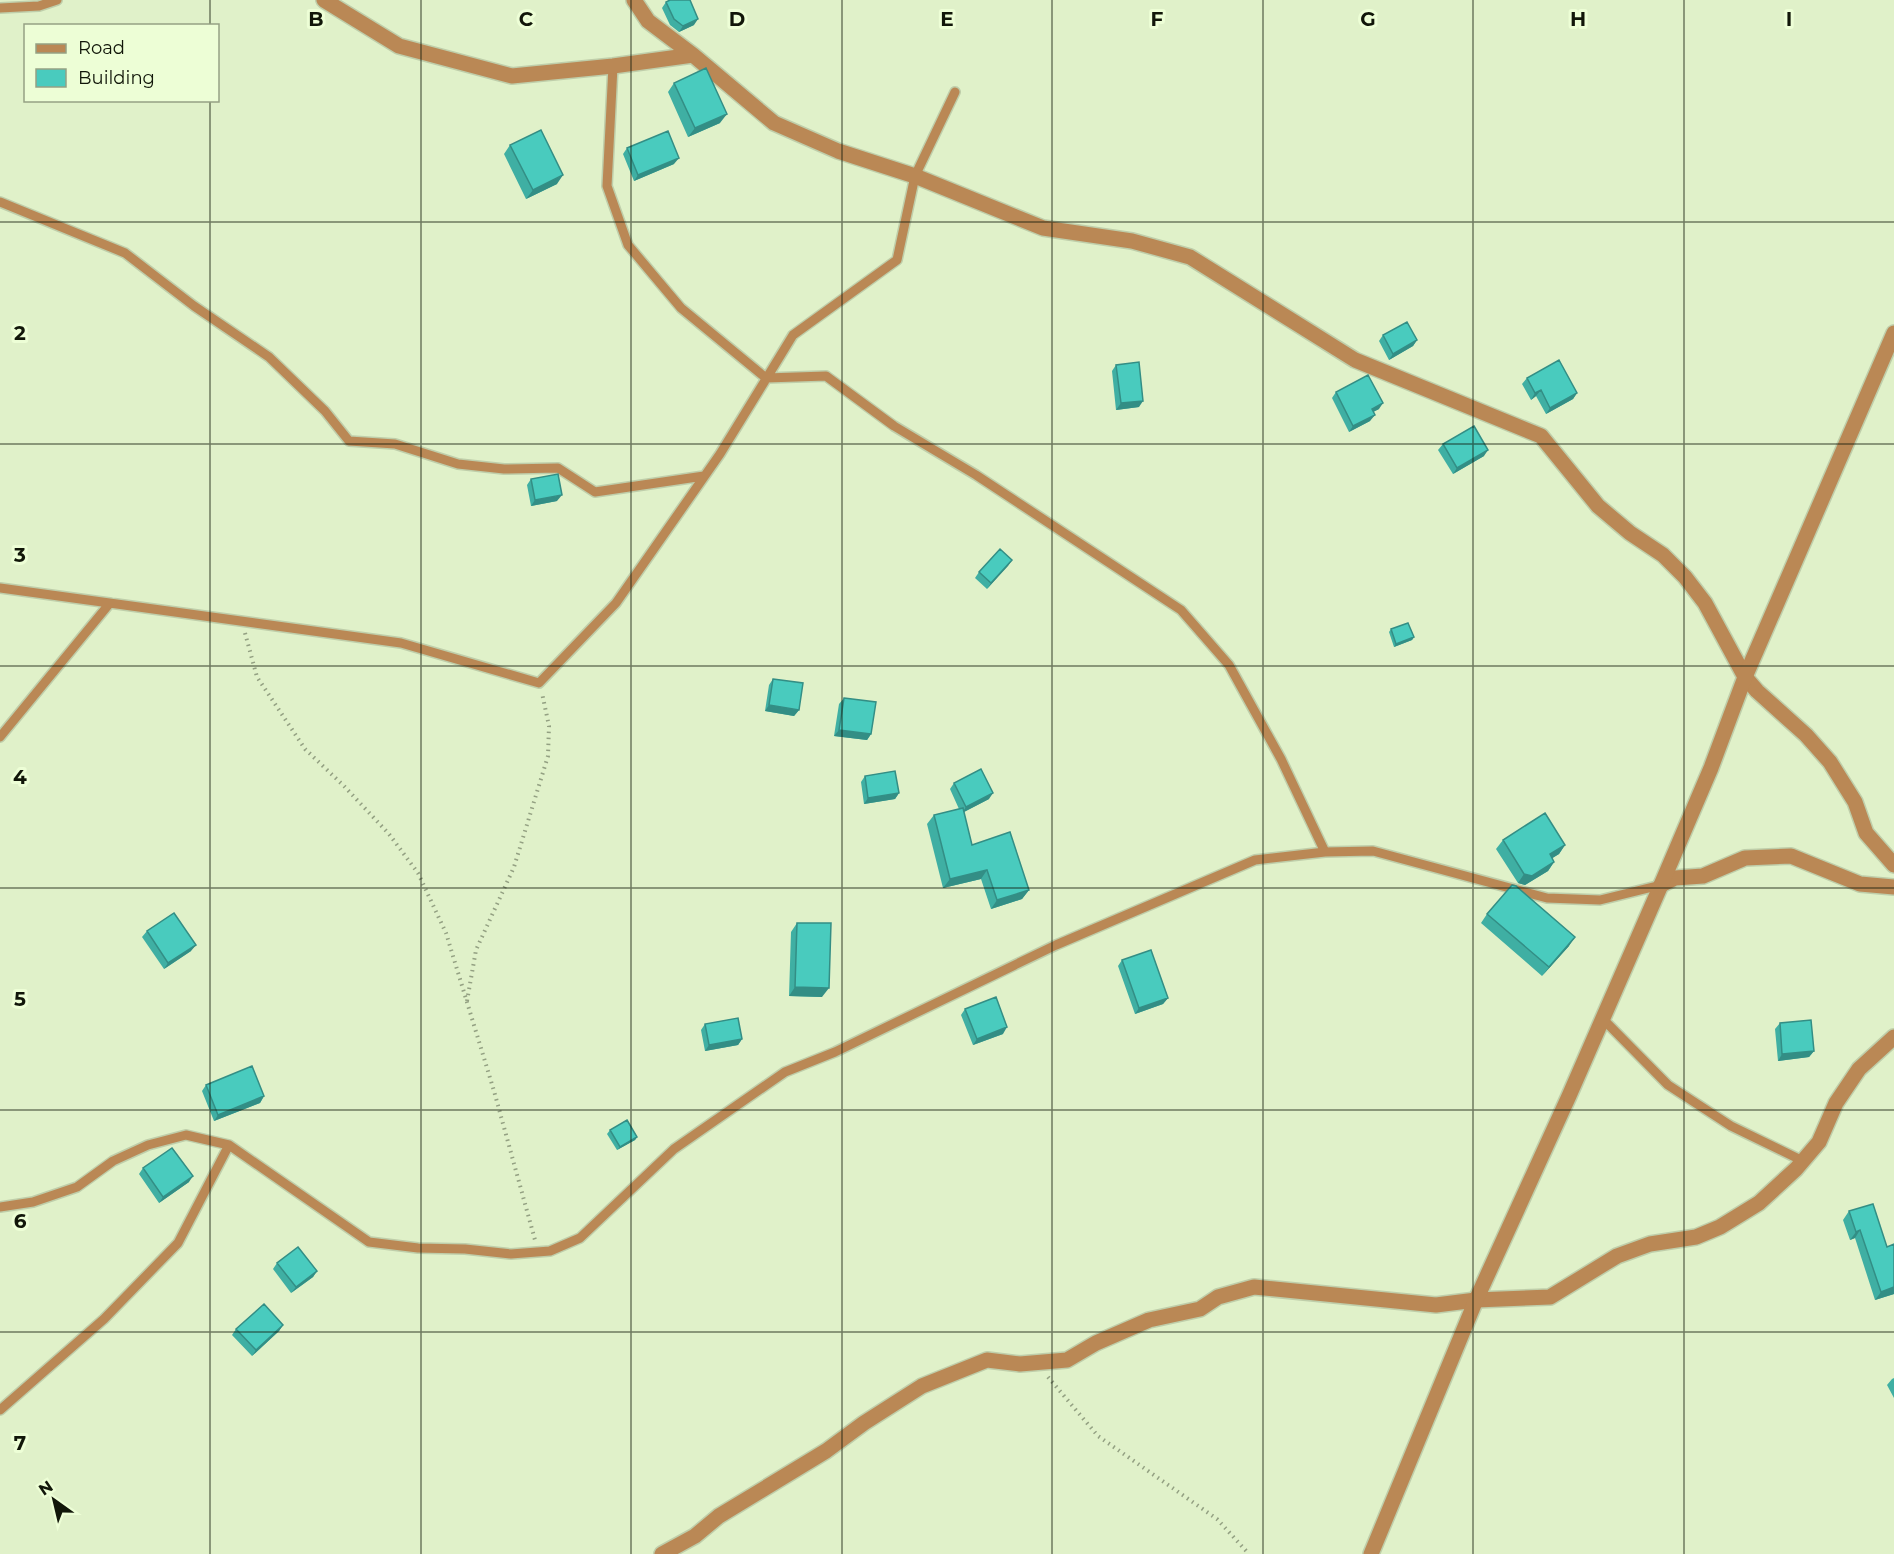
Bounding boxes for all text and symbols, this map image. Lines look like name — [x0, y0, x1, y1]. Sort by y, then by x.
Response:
text: B — [308, 7, 324, 31]
text: C — [519, 7, 534, 31]
text: D — [729, 7, 745, 31]
text: E — [940, 7, 954, 31]
text: F — [1151, 7, 1164, 31]
text: G — [1360, 7, 1376, 31]
text: H — [1570, 7, 1586, 31]
text: I — [1786, 7, 1792, 31]
legend — [24, 24, 219, 102]
text: Road — [78, 37, 125, 59]
text: Building — [78, 67, 155, 89]
text: 2 — [14, 321, 26, 345]
text: 3 — [13, 543, 26, 567]
text: 4 — [13, 765, 27, 789]
text: 5 — [14, 987, 26, 1011]
text: 6 — [14, 1209, 27, 1233]
text: 7 — [14, 1431, 26, 1455]
north arrow — [24, 1470, 84, 1530]
text: N — [35, 1476, 57, 1499]

